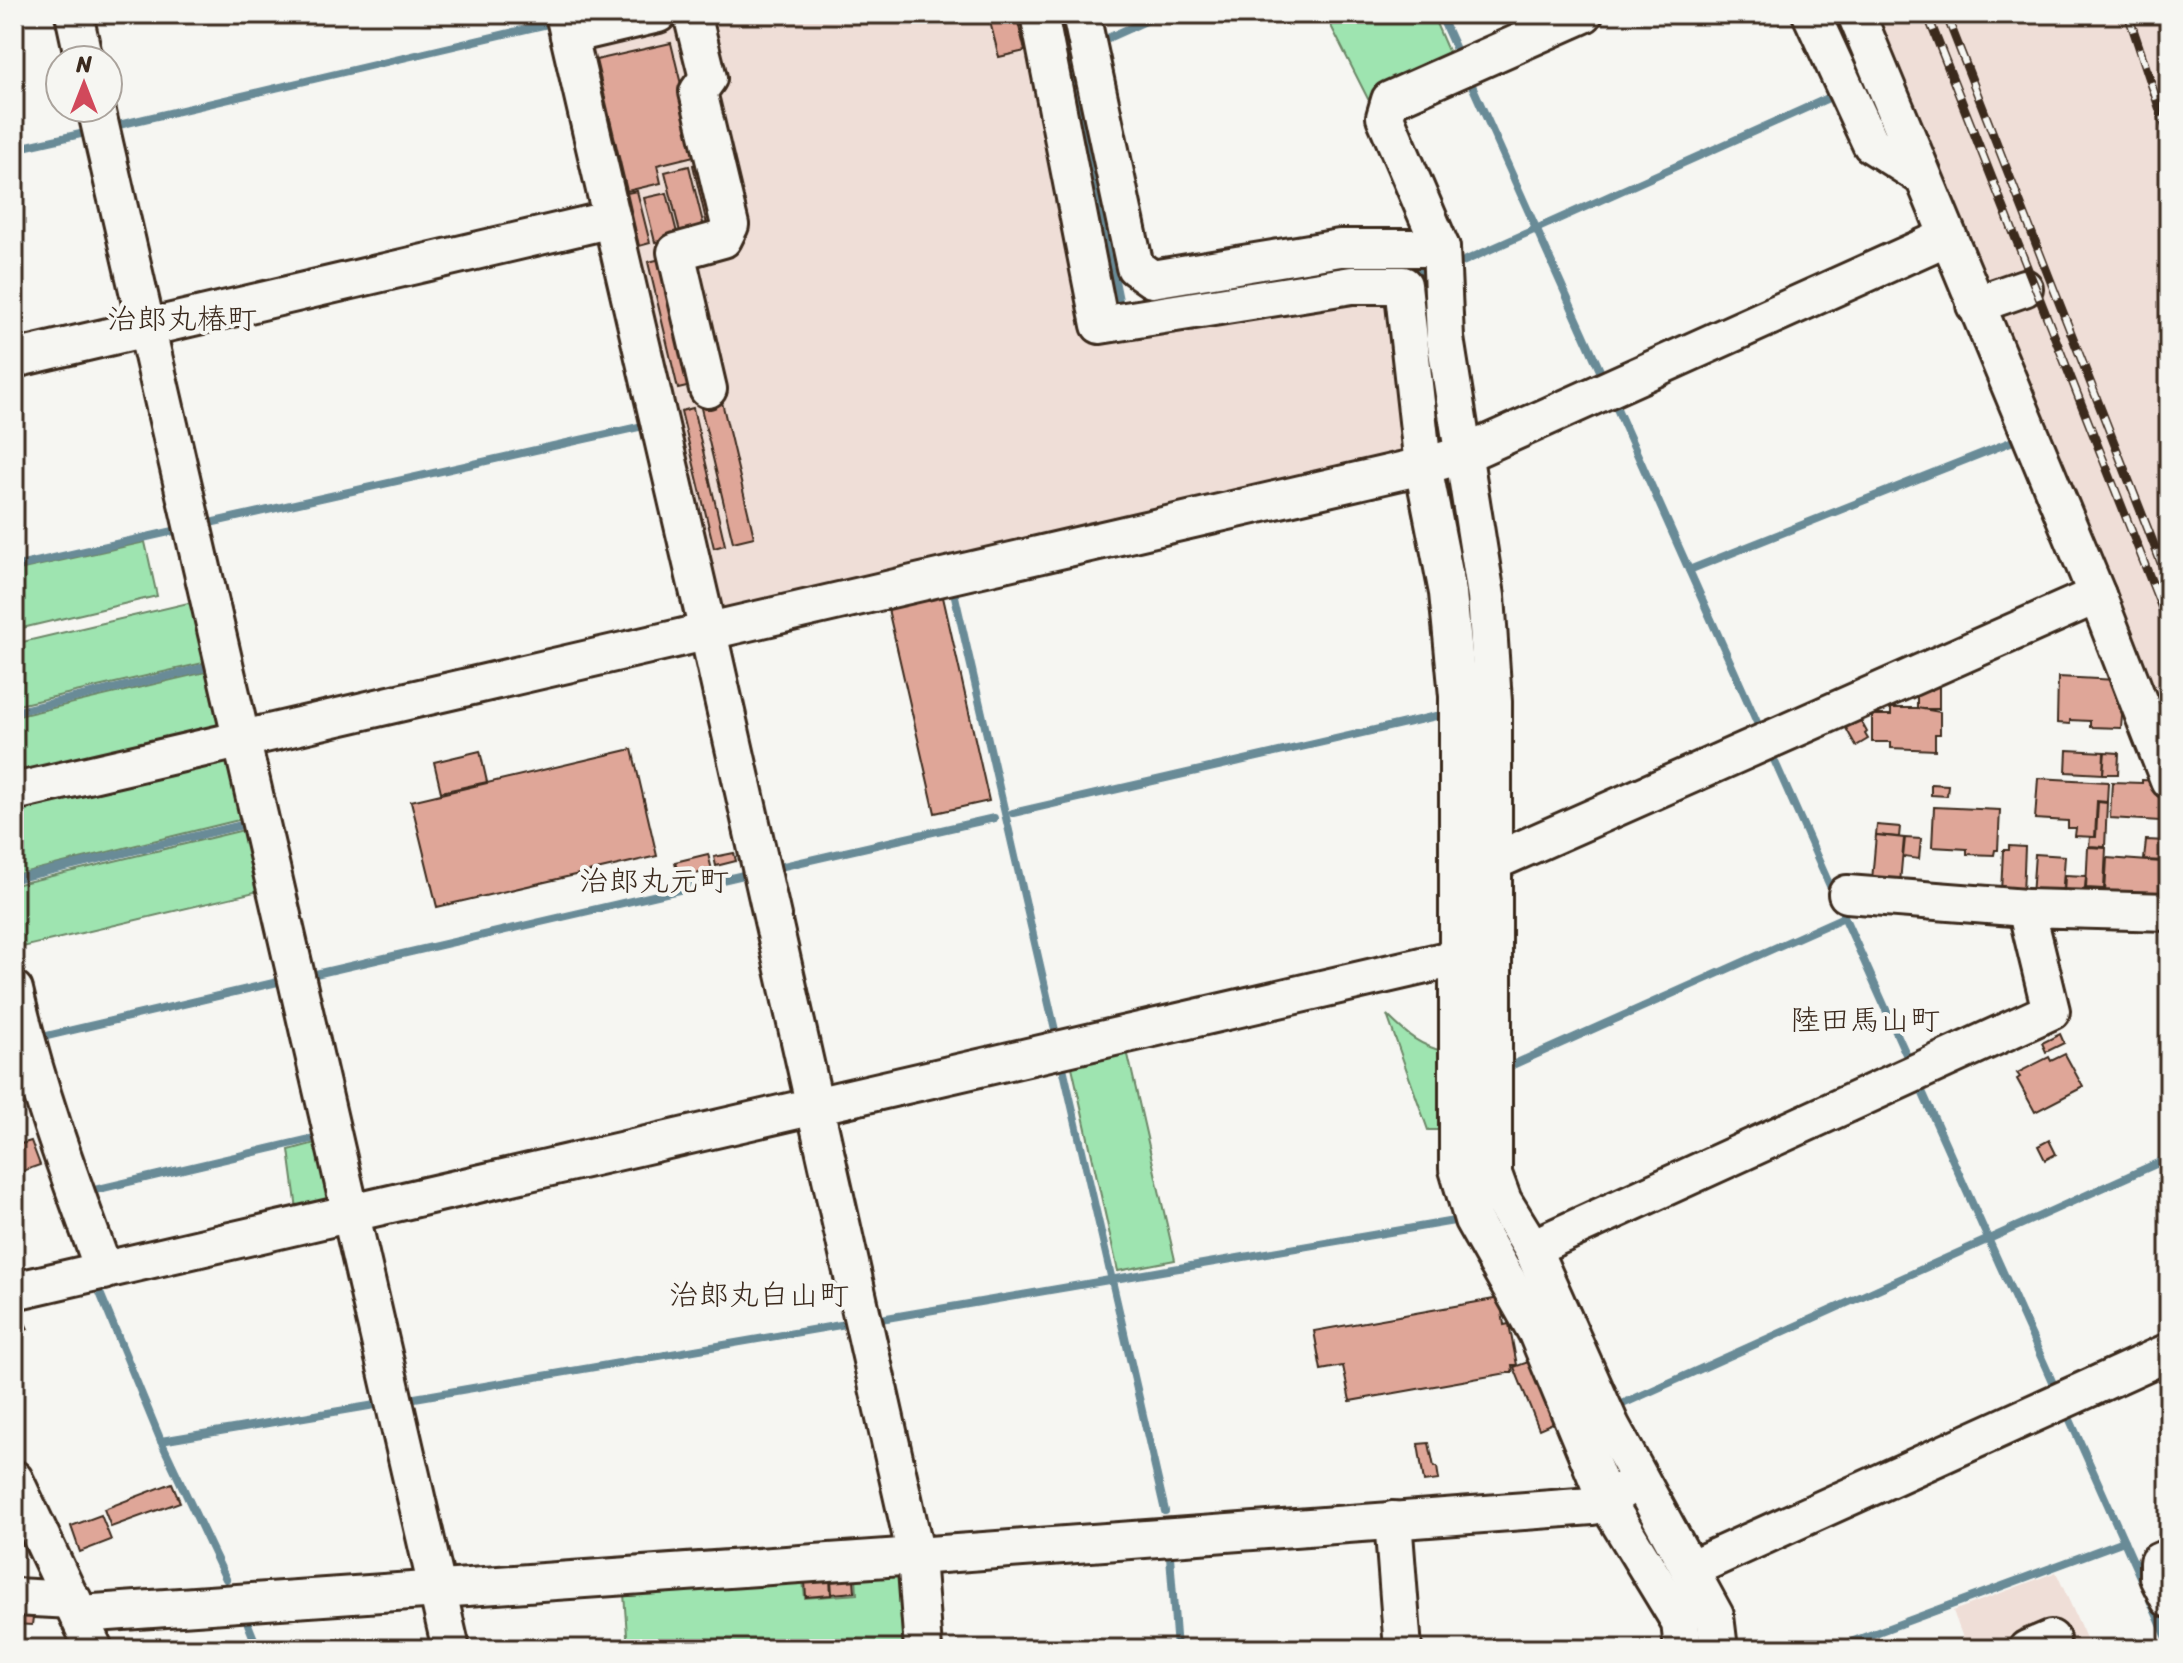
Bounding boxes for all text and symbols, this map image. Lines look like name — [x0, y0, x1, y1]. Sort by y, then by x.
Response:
north arrow — [44, 44, 124, 124]
text: N — [75, 45, 92, 84]
district label: 治郎丸椿町 — [107, 292, 257, 346]
district label: 治郎丸元町 — [579, 854, 729, 908]
district label: 陸田馬山町 — [1790, 993, 1940, 1047]
district label: 治郎丸白山町 — [669, 1268, 849, 1322]

